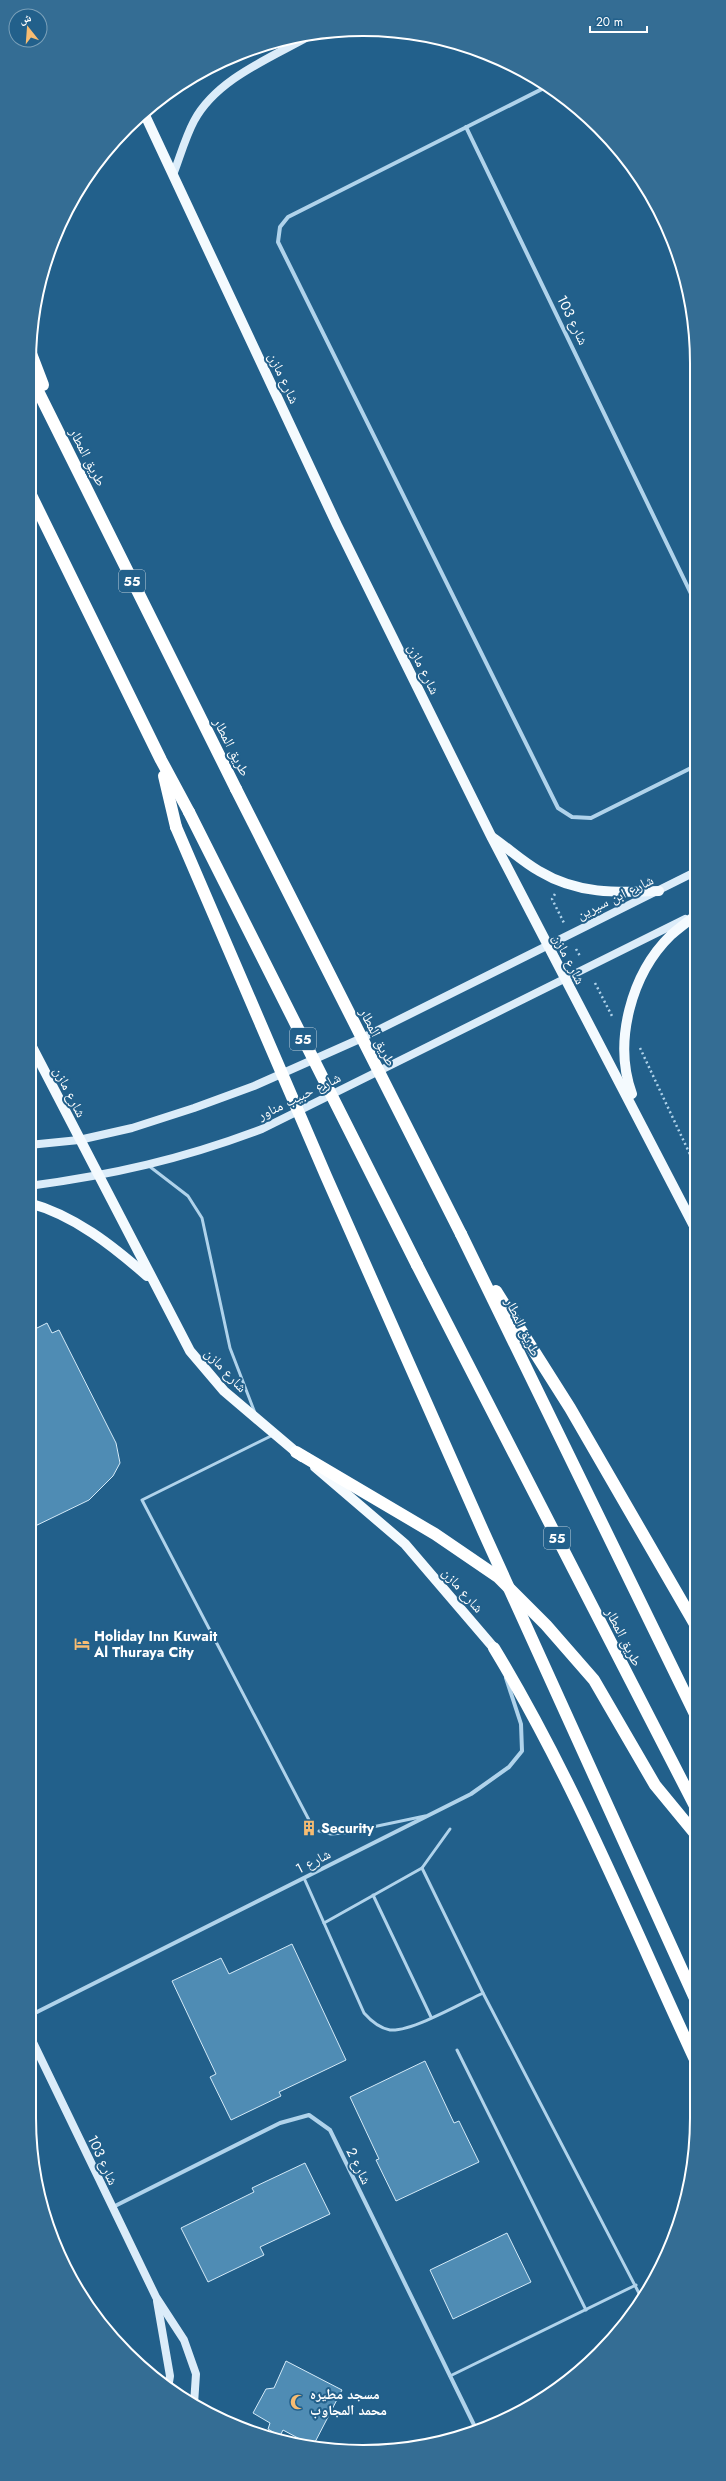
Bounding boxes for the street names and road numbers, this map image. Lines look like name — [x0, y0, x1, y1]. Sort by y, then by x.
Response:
street label: شارع 103 — [552, 292, 594, 348]
street label: شارع مازن — [263, 349, 305, 407]
street label: طريق المطار — [64, 424, 111, 489]
road number: 55 — [119, 570, 145, 592]
street label: شارع مازن — [403, 640, 445, 698]
street label: طريق المطار — [208, 714, 255, 779]
street label: شارع ابن سيرين — [573, 870, 657, 924]
street label: شارع مازن — [548, 930, 590, 988]
street label: طريق المطار — [354, 1004, 401, 1069]
road number: 55 — [290, 1028, 316, 1050]
street label: شارع مازن — [49, 1063, 91, 1121]
street label: شارع حبيب مناور — [253, 1067, 344, 1125]
street label: طريق المطار — [500, 1294, 546, 1360]
street label: شارع مازن — [200, 1343, 252, 1397]
road number: 55 — [544, 1527, 570, 1549]
street label: شارع مازن — [438, 1563, 488, 1617]
street label: طريق المطار — [600, 1604, 647, 1669]
street label: شارع 1 — [292, 1844, 334, 1878]
street label: شارع 103 — [83, 2132, 123, 2188]
street label: شارع 2 — [342, 2144, 376, 2188]

